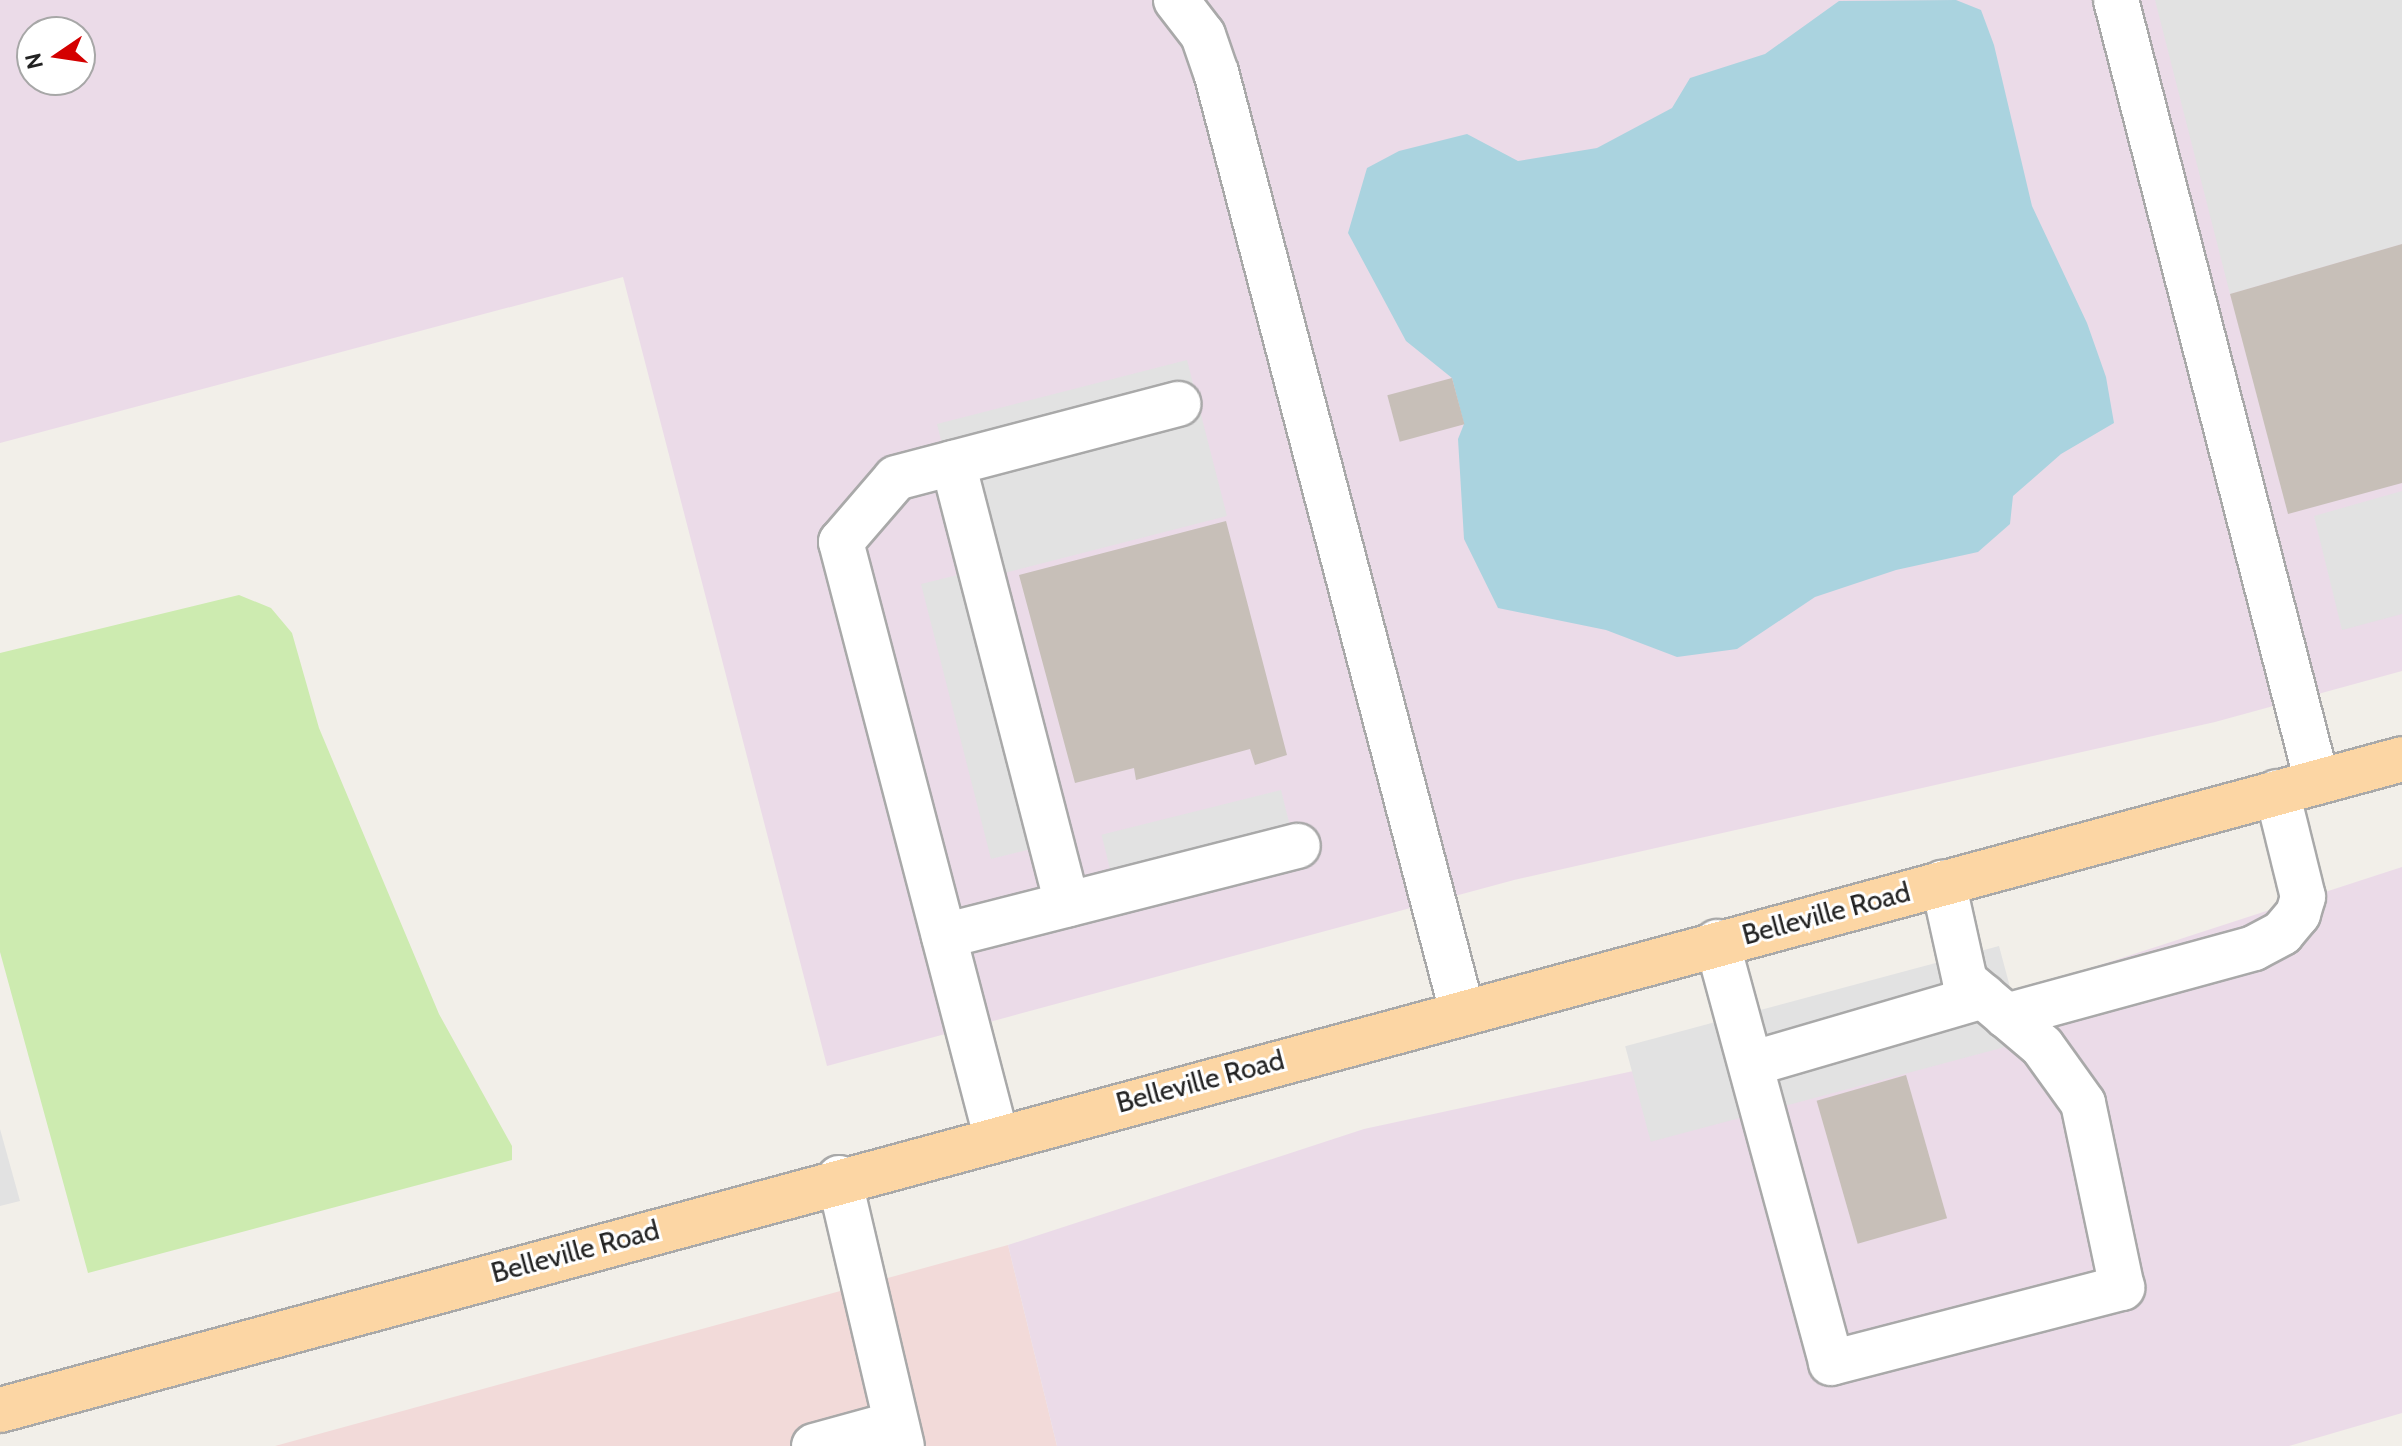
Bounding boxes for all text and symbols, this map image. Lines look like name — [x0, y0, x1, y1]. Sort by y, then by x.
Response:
north arrow — [16, 16, 96, 96]
text: N — [19, 50, 49, 72]
street label: Belleville Road — [1738, 874, 1914, 952]
street label: Belleville Road — [1112, 1042, 1288, 1120]
street label: Belleville Road — [487, 1212, 663, 1290]

